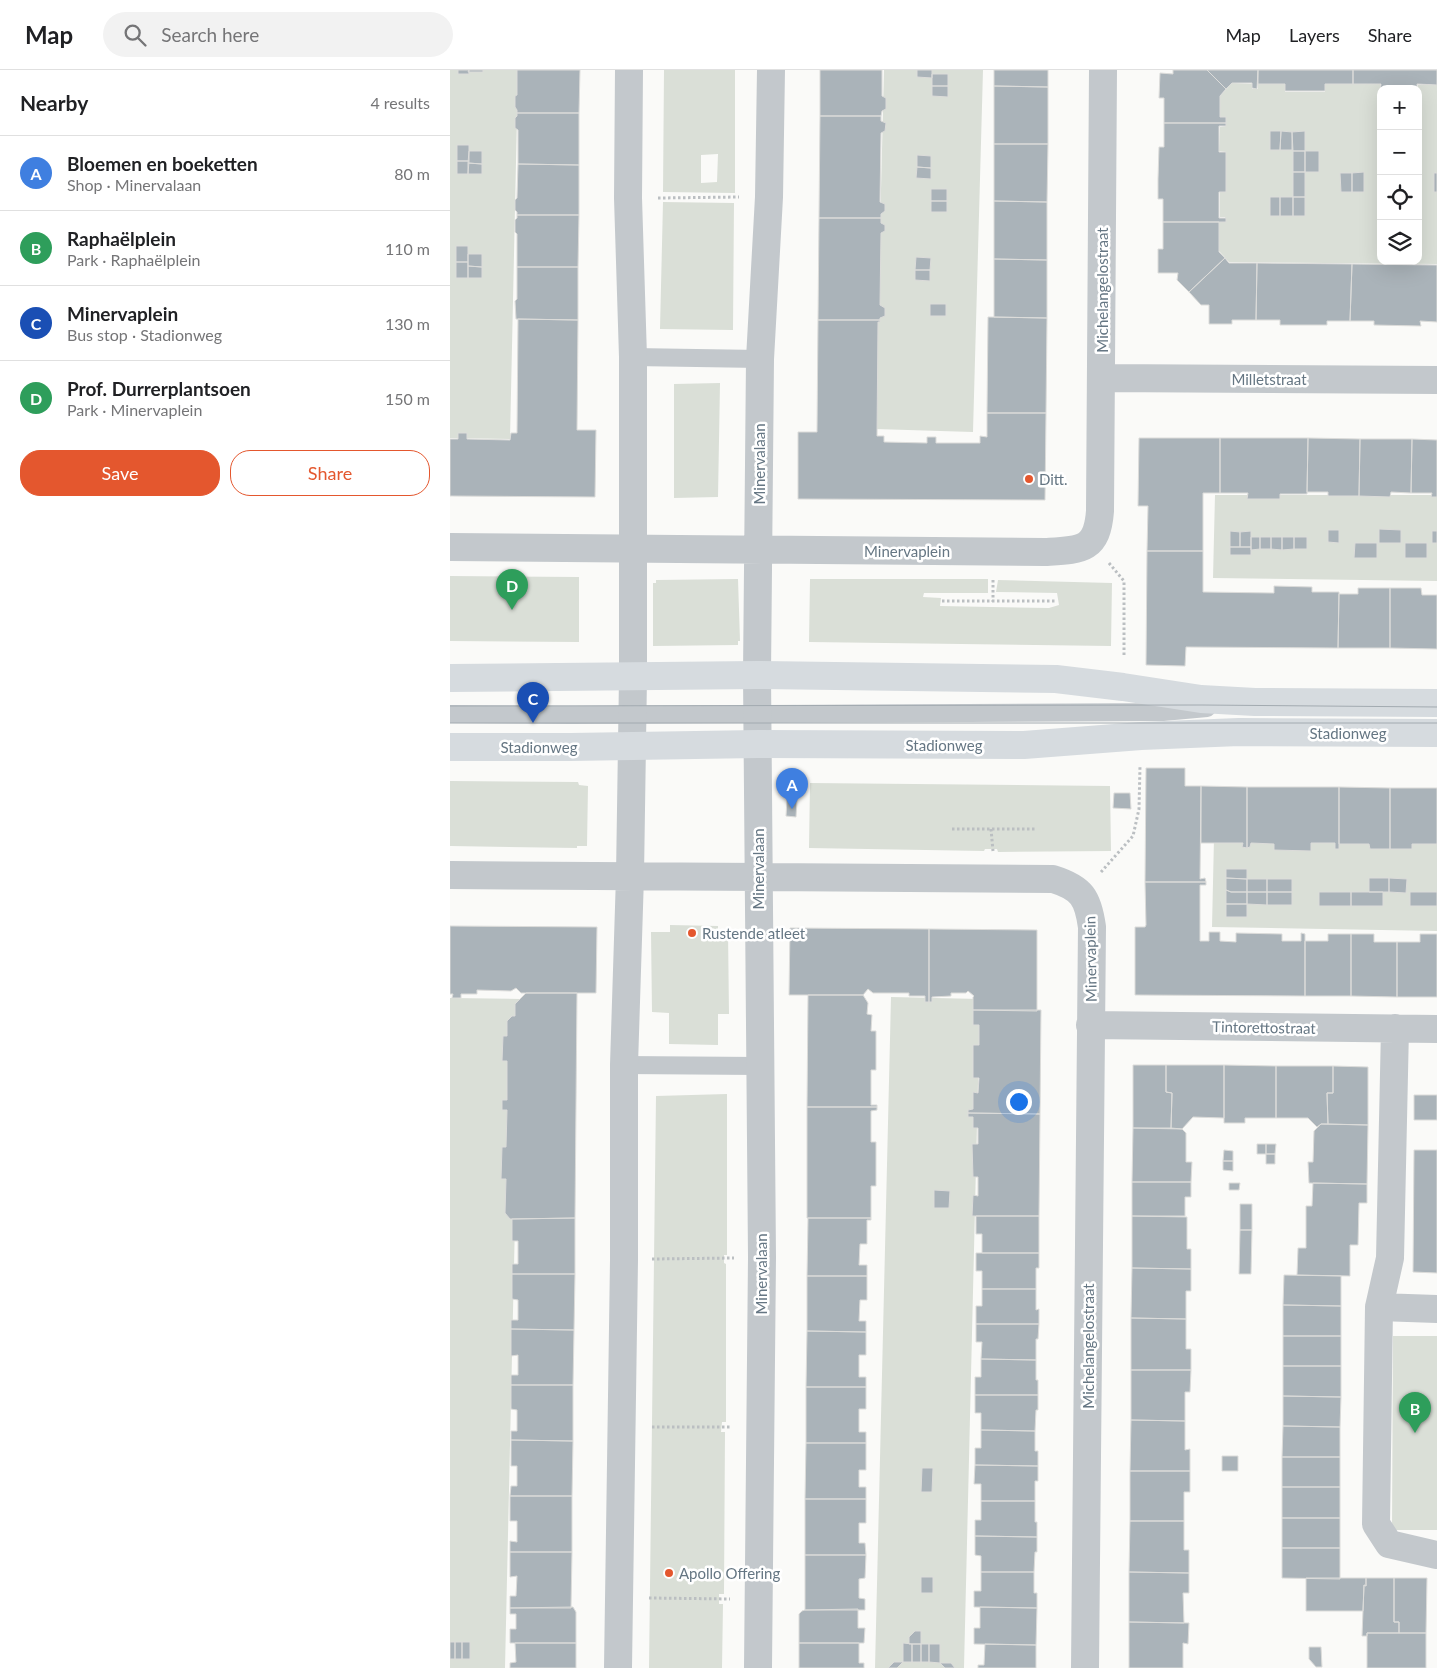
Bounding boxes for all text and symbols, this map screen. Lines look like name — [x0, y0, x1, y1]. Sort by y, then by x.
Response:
search box — [103, 12, 453, 57]
text: Map — [25, 20, 73, 49]
icon: search — [121, 21, 149, 49]
text: Search here — [161, 23, 259, 46]
text: Map — [1225, 24, 1261, 46]
text: Layers — [1289, 24, 1340, 46]
text: Share — [1368, 24, 1412, 46]
map controls — [1377, 85, 1422, 265]
button: + — [1377, 85, 1422, 130]
text: Nearby — [20, 90, 88, 115]
text: 4 results — [370, 93, 430, 112]
button: − — [1377, 130, 1422, 175]
text: Bloemen en boeketten — [67, 152, 258, 175]
text: A — [30, 164, 42, 183]
text: 80 m — [394, 164, 430, 183]
text: Shop · Minervalaan — [67, 175, 201, 194]
button: locate — [1377, 175, 1422, 220]
button: layers — [1377, 220, 1422, 265]
text: Raphaëlplein — [67, 227, 176, 250]
street label: Michelangelostraat — [1093, 227, 1111, 353]
text: B — [31, 239, 41, 258]
text: 110 m — [385, 239, 430, 258]
text: Park · Raphaëlplein — [67, 250, 201, 269]
text: Minervaplein — [67, 302, 178, 325]
text: C — [31, 314, 41, 333]
text: 130 m — [385, 314, 430, 333]
text: Bus stop · Stadionweg — [67, 325, 222, 344]
street label: Milletstraat — [1231, 370, 1307, 388]
text: Prof. Durrerplantsoen — [67, 377, 251, 400]
text: D — [30, 389, 42, 408]
text: 150 m — [385, 389, 430, 408]
text: Park · Minervaplein — [67, 400, 202, 419]
street label: Minervalaan — [750, 423, 768, 505]
button: Save — [20, 450, 220, 496]
button: Share — [230, 450, 430, 496]
place label: Ditt. — [1039, 470, 1068, 488]
marker: Ditt. — [1023, 473, 1035, 485]
street label: Minervaplein — [864, 542, 950, 560]
pin: D — [496, 569, 528, 610]
pin: C — [517, 682, 549, 723]
street label: Stadionweg — [1310, 724, 1387, 742]
street label: Stadionweg — [906, 736, 983, 754]
street label: Stadionweg — [501, 738, 578, 756]
pin: A — [776, 768, 808, 809]
street label: Minervalaan — [749, 828, 767, 910]
street label: Minervaplein — [1080, 916, 1100, 1002]
place label: Rustende atleet — [702, 924, 806, 942]
marker: Rustende atleet — [686, 927, 698, 939]
street label: Tintorettostraat — [1212, 1017, 1317, 1037]
your location — [1006, 1089, 1032, 1115]
street label: Minervalaan — [752, 1233, 770, 1315]
street label: Michelangelostraat — [1079, 1283, 1097, 1409]
pin: B — [1399, 1392, 1431, 1433]
place label: Apollo Offering — [679, 1564, 780, 1582]
marker: Apollo Offering — [663, 1567, 675, 1579]

